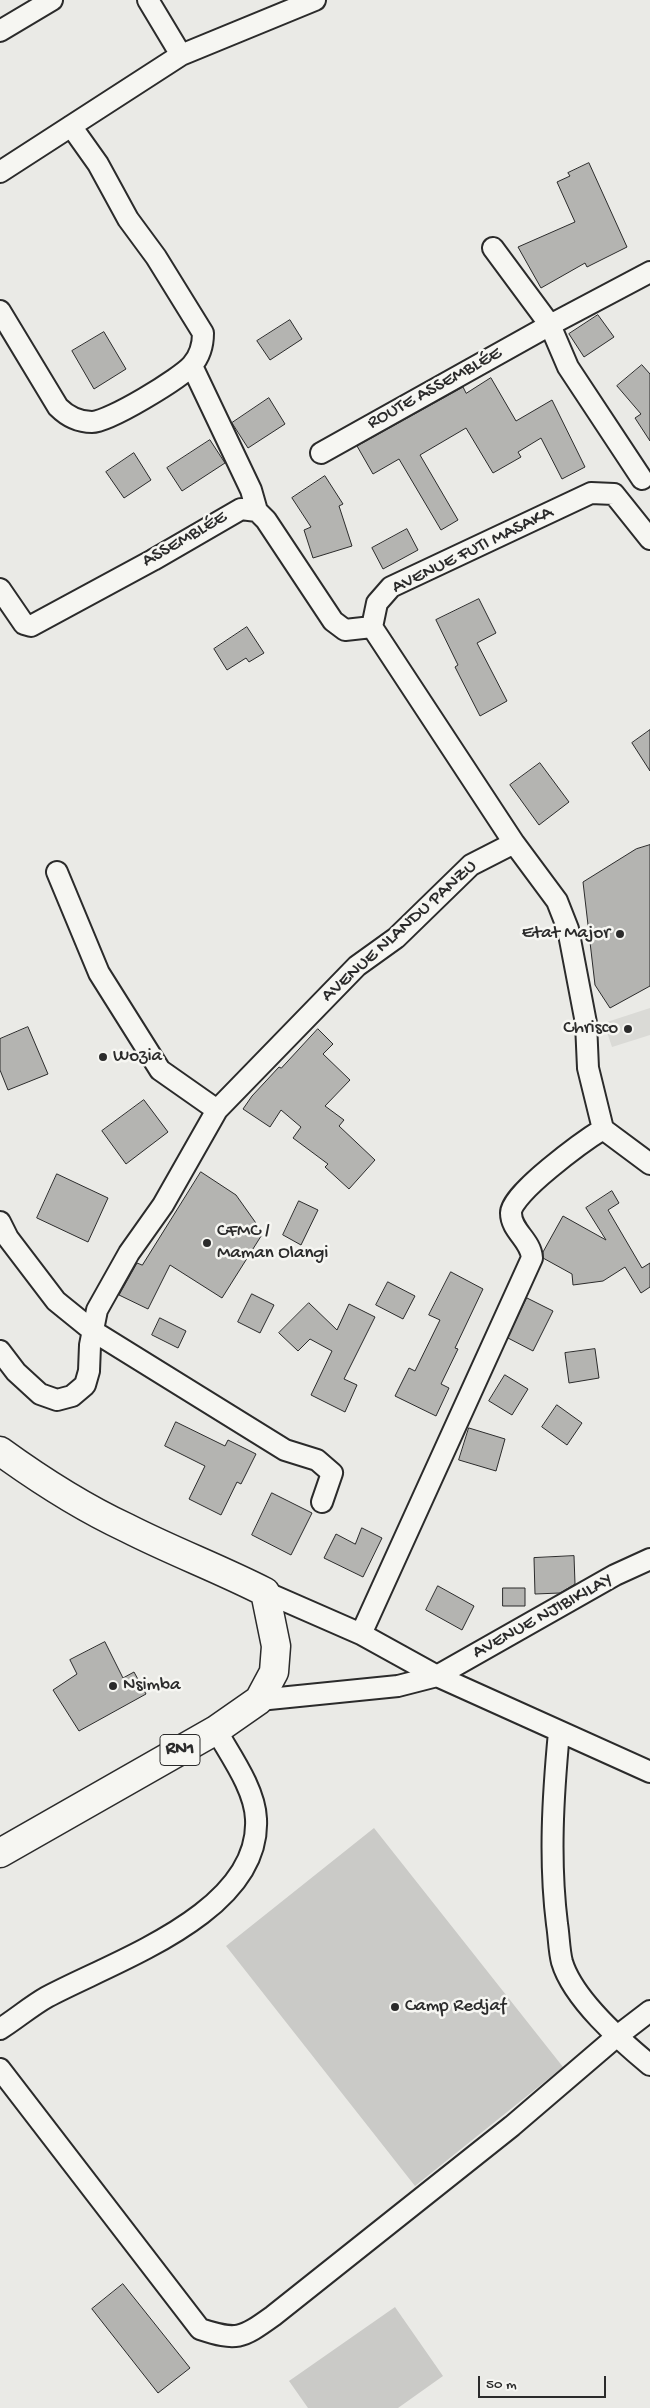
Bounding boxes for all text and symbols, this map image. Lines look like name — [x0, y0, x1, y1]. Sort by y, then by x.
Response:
street label: ROUTE ASSEMBLÉE — [364, 343, 506, 435]
street label: AVENUE FUTI MASAKA — [389, 502, 557, 600]
street label: ASSEMBLÉE — [139, 507, 231, 573]
street label: AVENUE NLANDU PANZU — [318, 856, 482, 1008]
place label: Etat Major — [522, 923, 610, 945]
marker: Etat Major — [614, 928, 626, 940]
place label: Chrisco — [563, 1018, 618, 1040]
marker: Chrisco — [622, 1023, 634, 1035]
place label: Wozia — [113, 1046, 162, 1068]
marker: Wozia — [97, 1051, 109, 1063]
place label: CFMC / Maman Olangi — [217, 1221, 328, 1265]
marker: CFMC / Maman Olangi — [201, 1237, 213, 1249]
street label: AVENUE NJIBIKILAY — [469, 1569, 617, 1665]
place label: Nsimba — [123, 1675, 181, 1697]
marker: Nsimba — [107, 1680, 119, 1692]
road number: RN1 — [160, 1734, 200, 1766]
place label: Camp Redjaf — [405, 1996, 506, 2018]
marker: Camp Redjaf — [389, 2001, 401, 2013]
scale bar — [480, 2366, 608, 2398]
text: 50 m — [486, 2376, 517, 2394]

